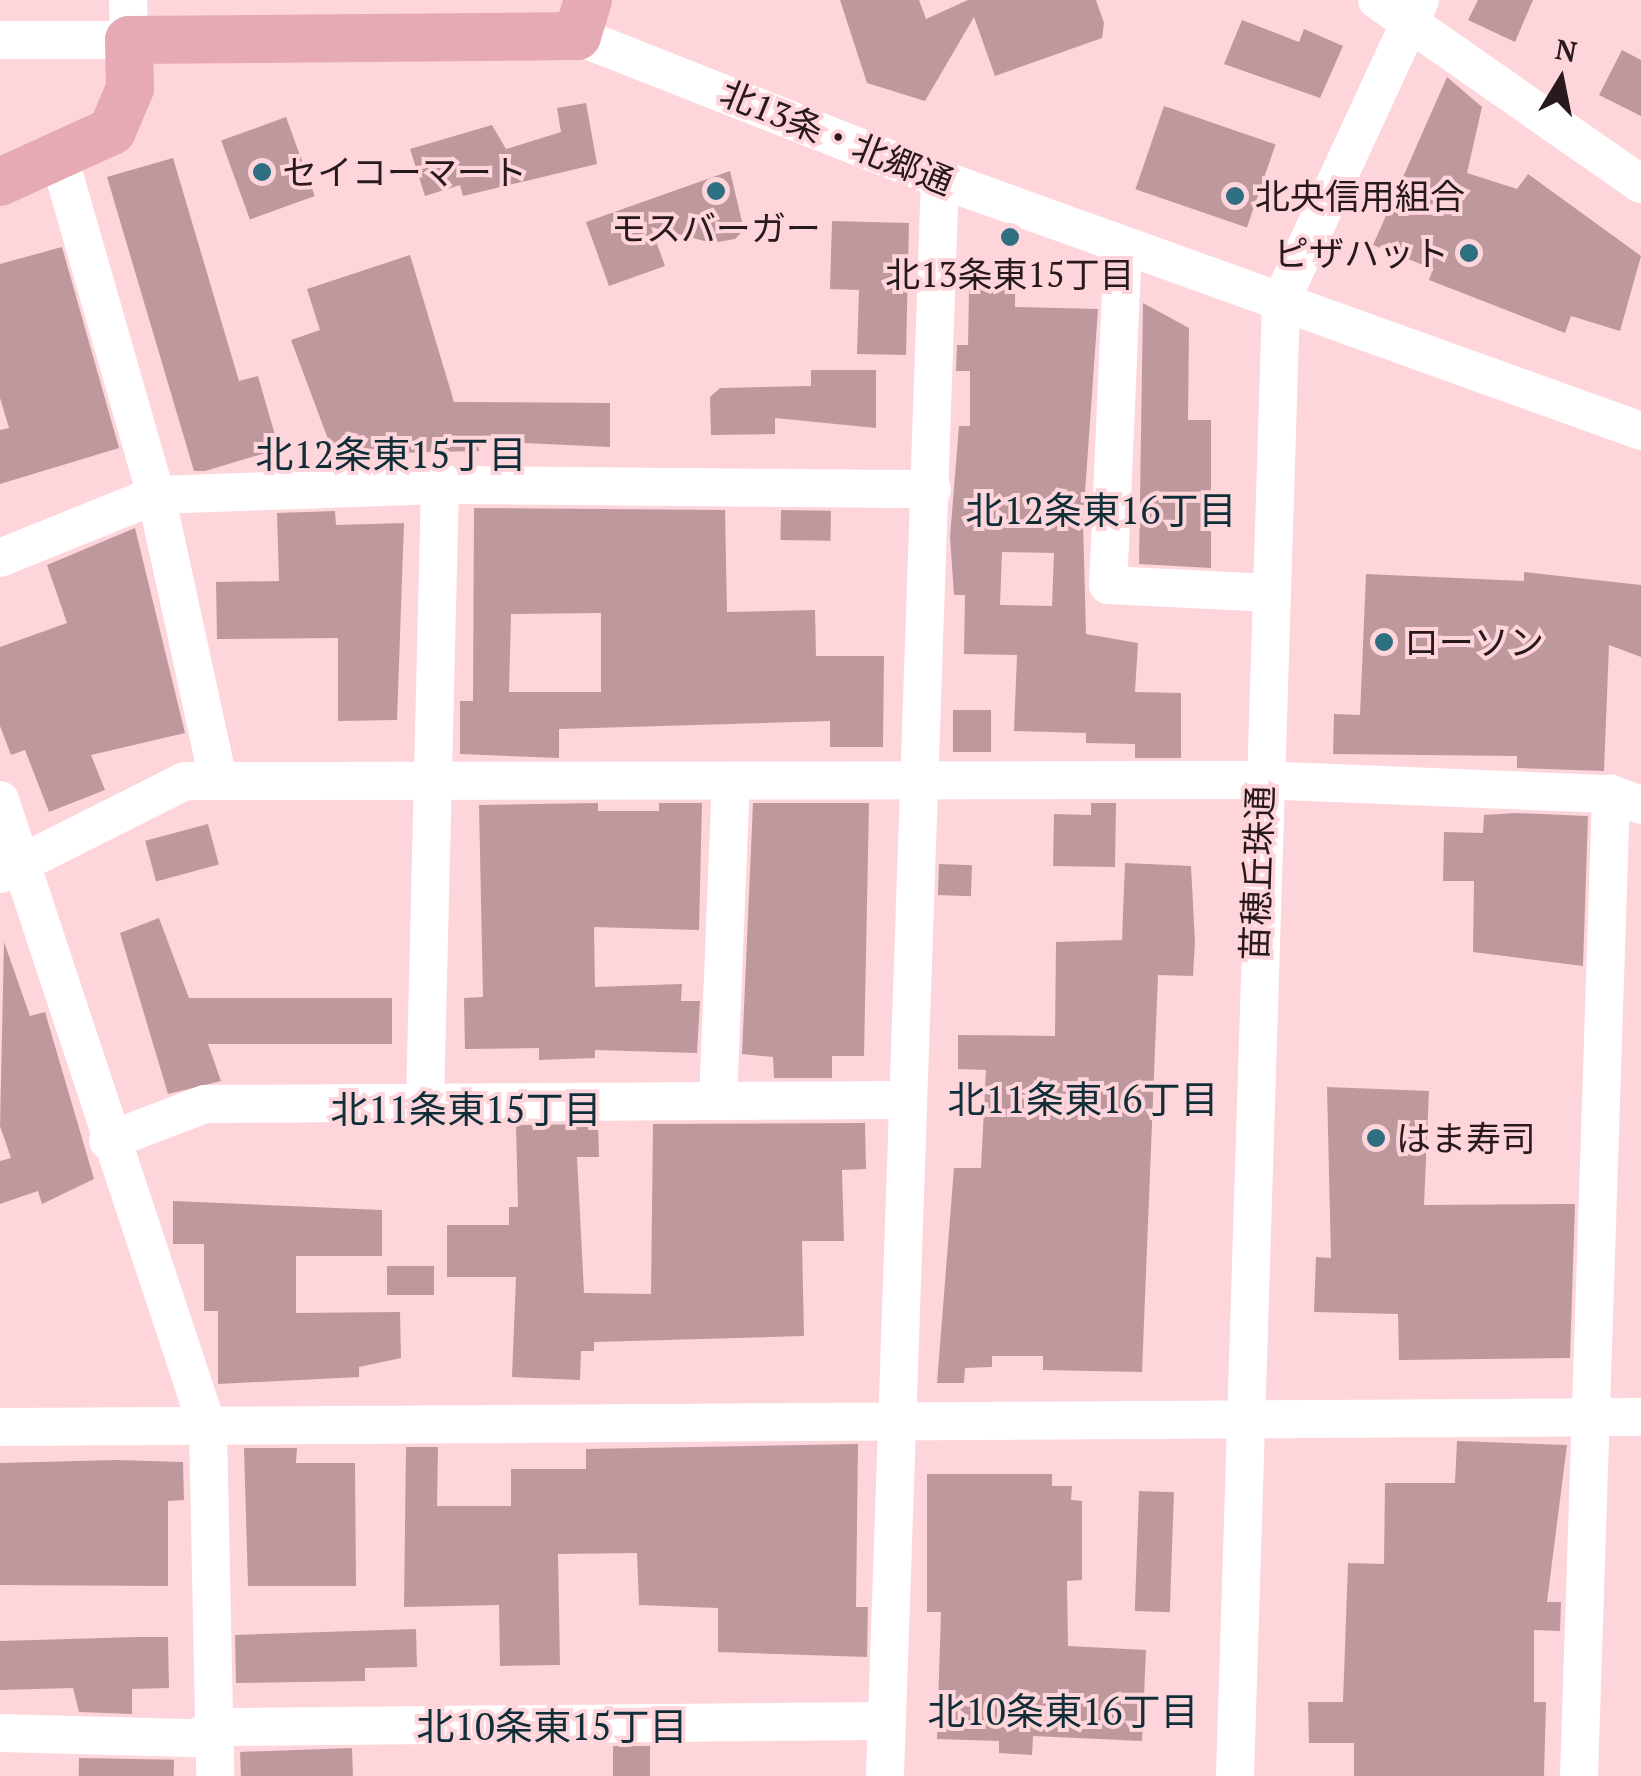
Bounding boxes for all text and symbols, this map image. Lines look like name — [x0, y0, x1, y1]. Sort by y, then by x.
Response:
north arrow — [1511, 30, 1611, 130]
text: N — [1553, 30, 1580, 70]
street label: 北13条・北郷通 — [714, 71, 960, 203]
place label: セイコーマート — [282, 151, 527, 193]
marker: セイコーマート — [251, 161, 273, 183]
place label: 北央信用組合 — [1255, 175, 1465, 217]
marker: モスバーガー — [705, 180, 727, 202]
marker: 北央信用組合 — [1224, 185, 1246, 207]
place label: モスバーガー — [611, 207, 821, 249]
marker: 北13条東15丁目 — [999, 226, 1021, 248]
place label: ピザハット — [1274, 232, 1449, 274]
marker: ピザハット — [1458, 242, 1480, 264]
place label: 北13条東15丁目 — [885, 253, 1135, 295]
district label: 北12条東15丁目 — [255, 432, 527, 478]
district label: 北12条東16丁目 — [965, 488, 1237, 534]
place label: ローソン — [1404, 621, 1544, 663]
marker: ローソン — [1373, 631, 1395, 653]
street label: 苗穂丘珠通 — [1233, 785, 1281, 961]
district label: 北11条東16丁目 — [947, 1077, 1219, 1123]
district label: 北11条東15丁目 — [330, 1087, 602, 1133]
place label: はま寿司 — [1396, 1117, 1536, 1159]
marker: はま寿司 — [1365, 1127, 1387, 1149]
district label: 北10条東16丁目 — [927, 1689, 1199, 1735]
district label: 北10条東15丁目 — [416, 1704, 688, 1750]

